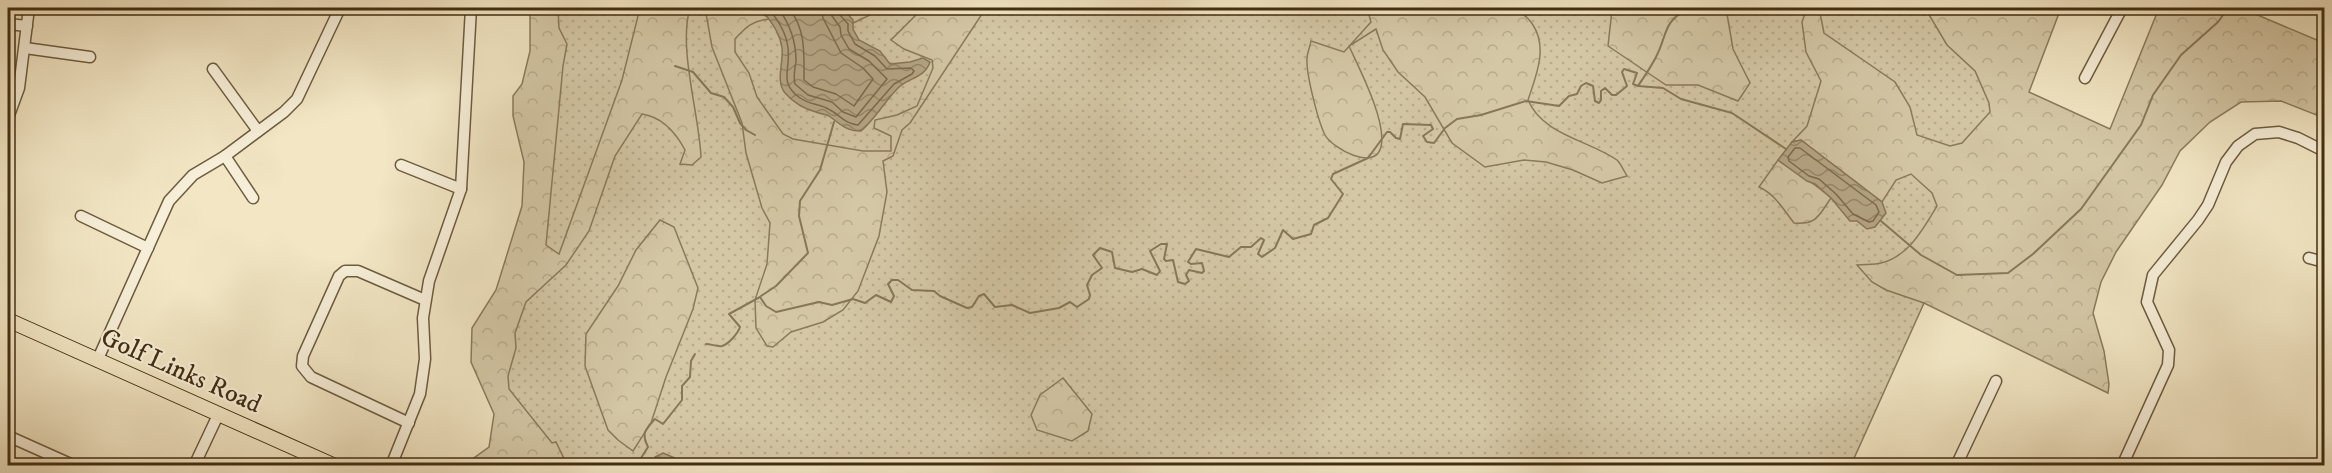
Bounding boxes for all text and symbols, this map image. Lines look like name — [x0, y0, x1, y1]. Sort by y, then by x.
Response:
street label: Golf Links Road — [96, 321, 266, 421]

